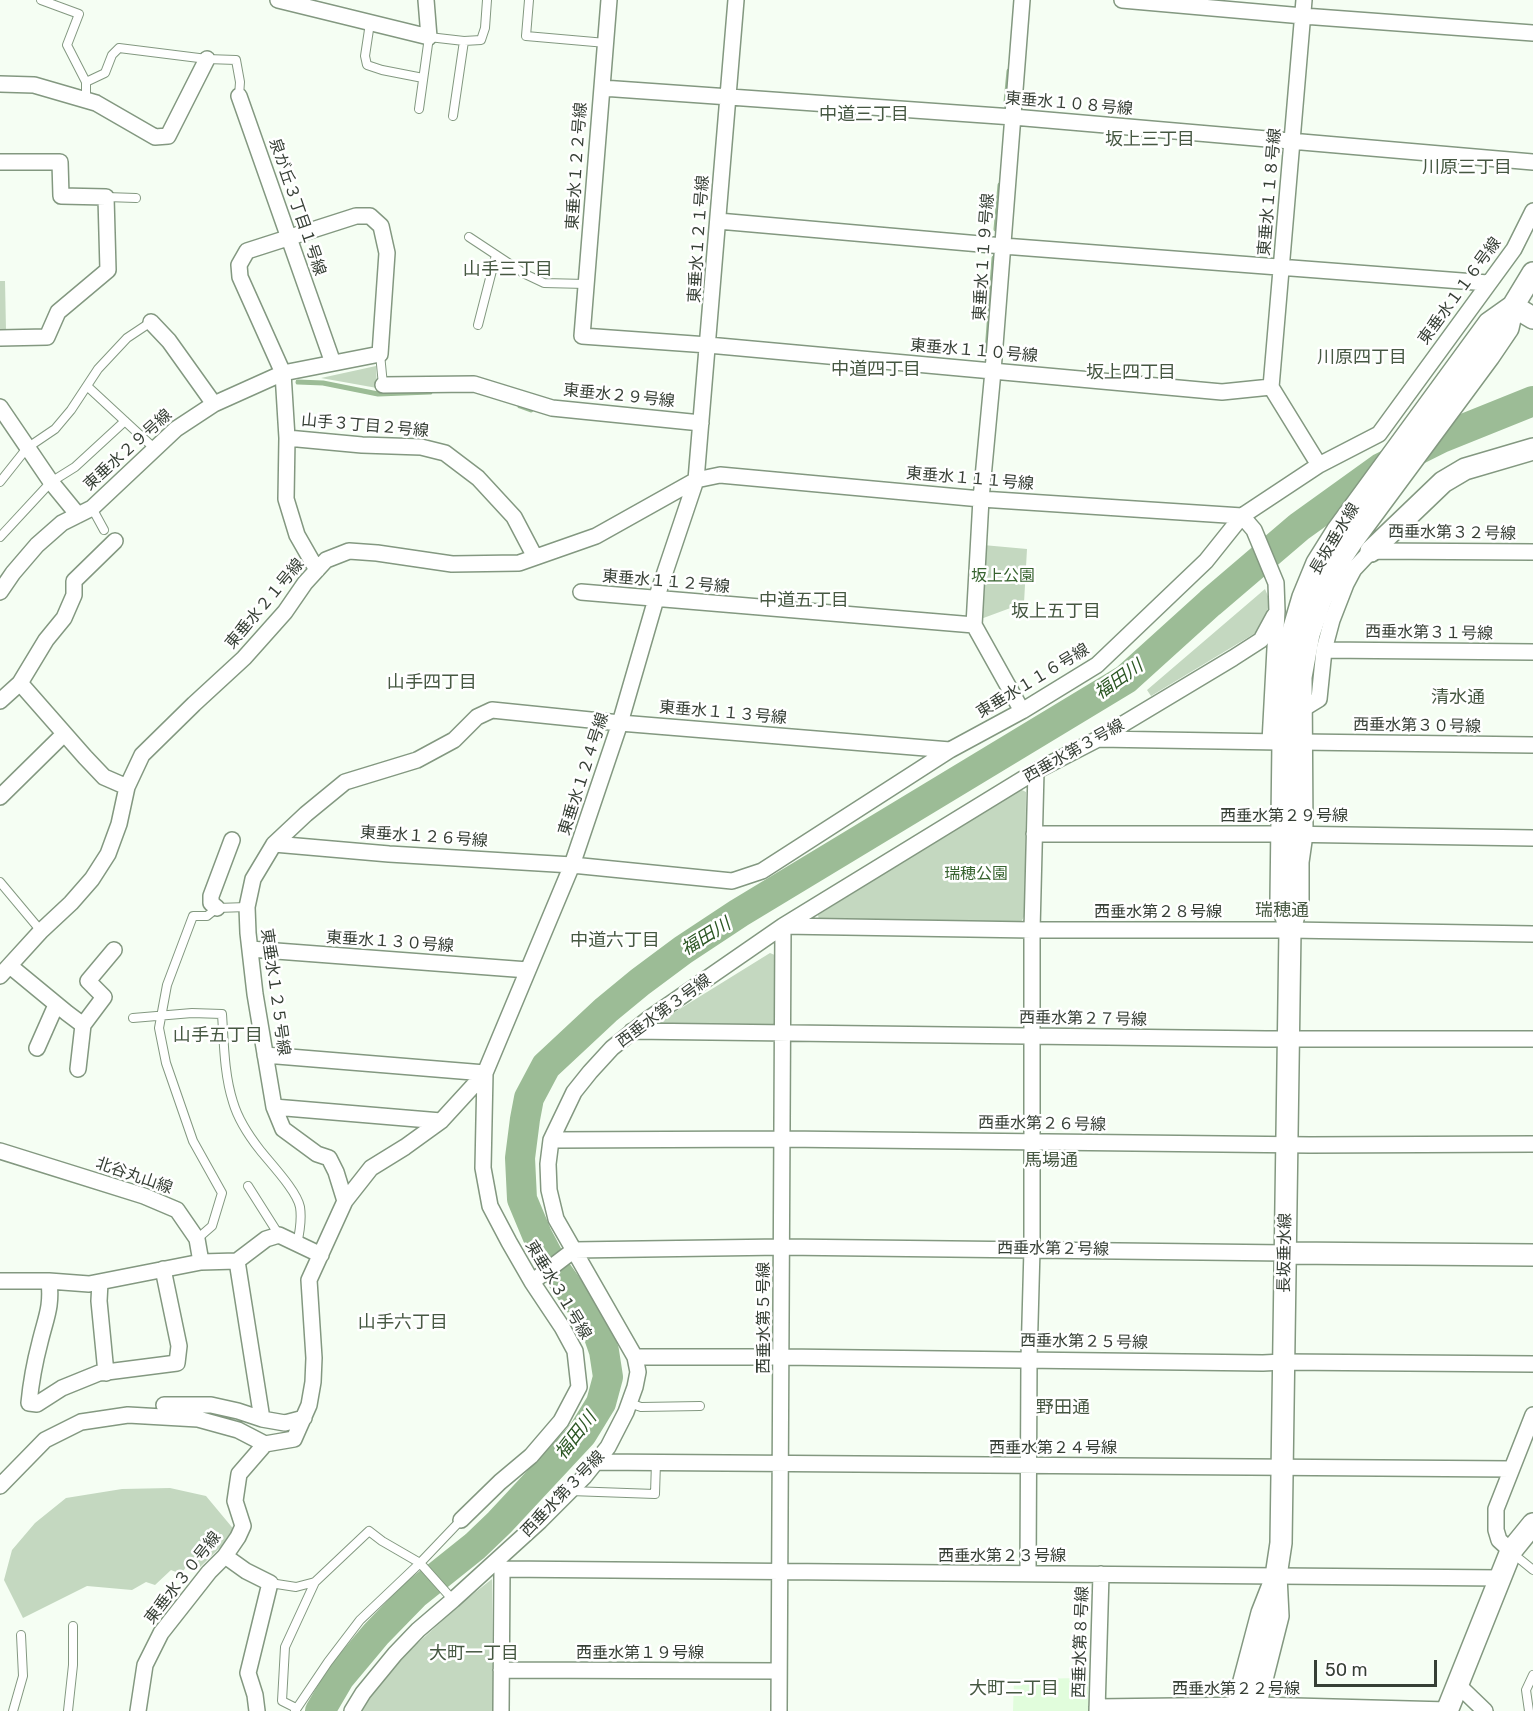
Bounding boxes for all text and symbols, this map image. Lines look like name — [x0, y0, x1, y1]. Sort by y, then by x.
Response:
street label: 東垂水１０８号線 — [1004, 89, 1134, 119]
street label: 東垂水１２２号線 — [563, 101, 591, 231]
district label: 中道三丁目 — [819, 104, 909, 126]
street label: 東垂水１１８号線 — [1255, 127, 1285, 257]
district label: 坂上三丁目 — [1105, 129, 1195, 151]
street label: 泉が丘３丁目１号線 — [264, 136, 330, 278]
district label: 川原三丁目 — [1422, 157, 1512, 179]
street label: 東垂水１２１号線 — [685, 174, 713, 304]
street label: 東垂水１１９号線 — [970, 192, 998, 322]
street label: 東垂水１１６号線 — [1415, 234, 1505, 348]
district label: 山手三丁目 — [463, 259, 553, 281]
street label: 東垂水１１０号線 — [909, 336, 1039, 366]
district label: 川原四丁目 — [1317, 347, 1407, 369]
district label: 中道四丁目 — [831, 359, 921, 381]
district label: 坂上四丁目 — [1086, 362, 1176, 384]
street label: 東垂水２９号線 — [562, 381, 676, 411]
street label: 東垂水２９号線 — [80, 405, 176, 495]
street label: 山手３丁目２号線 — [300, 411, 430, 441]
street label: 東垂水１１１号線 — [905, 464, 1035, 494]
street label: 長坂垂水線 — [1306, 500, 1364, 578]
street label: 西垂水第３２号線 — [1388, 522, 1516, 544]
street label: 東垂水２１号線 — [222, 555, 308, 653]
park label: 坂上公園 — [971, 566, 1035, 586]
street label: 東垂水１１２号線 — [601, 567, 731, 597]
district label: 中道五丁目 — [759, 590, 849, 612]
district label: 坂上五丁目 — [1011, 601, 1101, 623]
street label: 西垂水第３１号線 — [1365, 622, 1493, 644]
street label: 東垂水１１６号線 — [973, 640, 1093, 722]
water label: 福田川 — [1091, 656, 1147, 704]
district label: 山手四丁目 — [387, 672, 477, 694]
district label: 清水通 — [1431, 687, 1485, 709]
street label: 東垂水１１３号線 — [658, 698, 788, 728]
street label: 東垂水１２４号線 — [555, 710, 613, 838]
street label: 西垂水第３号線 — [1020, 715, 1128, 787]
street label: 西垂水第３０号線 — [1353, 715, 1481, 737]
street label: 西垂水第２９号線 — [1220, 806, 1348, 826]
street label: 東垂水１２６号線 — [359, 823, 489, 851]
park label: 瑞穂公園 — [944, 864, 1008, 884]
district label: 瑞穂通 — [1255, 900, 1309, 922]
street label: 西垂水第２８号線 — [1094, 902, 1222, 922]
water label: 福田川 — [677, 914, 735, 960]
street label: 東垂水１２５号線 — [257, 927, 293, 1057]
street label: 東垂水１３０号線 — [325, 928, 455, 956]
district label: 中道六丁目 — [570, 930, 660, 952]
street label: 西垂水第３号線 — [613, 970, 715, 1052]
street label: 西垂水第２７号線 — [1019, 1008, 1147, 1030]
district label: 山手五丁目 — [173, 1025, 263, 1047]
street label: 西垂水第２６号線 — [978, 1113, 1106, 1135]
district label: 馬場通 — [1024, 1150, 1078, 1172]
street label: 北谷丸山線 — [93, 1154, 175, 1198]
street label: 長坂垂水線 — [1275, 1213, 1295, 1293]
street label: 東垂水３１号線 — [521, 1237, 595, 1343]
street label: 西垂水第２号線 — [997, 1238, 1109, 1260]
street label: 西垂水第５号線 — [754, 1262, 774, 1374]
district label: 山手六丁目 — [358, 1312, 448, 1334]
street label: 西垂水第２５号線 — [1020, 1331, 1148, 1353]
district label: 野田通 — [1036, 1397, 1090, 1419]
water label: 福田川 — [551, 1408, 601, 1464]
street label: 西垂水第２４号線 — [989, 1438, 1117, 1458]
street label: 西垂水第３号線 — [517, 1447, 609, 1541]
street label: 東垂水３０号線 — [141, 1528, 225, 1628]
street label: 西垂水第２３号線 — [938, 1546, 1066, 1566]
street label: 西垂水第８号線 — [1069, 1586, 1093, 1698]
district label: 大町一丁目 — [429, 1643, 519, 1665]
street label: 西垂水第１９号線 — [576, 1643, 704, 1663]
scale bar — [1317, 1648, 1440, 1686]
text: 50 m — [1325, 1659, 1368, 1681]
district label: 大町二丁目 — [969, 1678, 1059, 1700]
street label: 西垂水第２２号線 — [1172, 1679, 1300, 1699]

